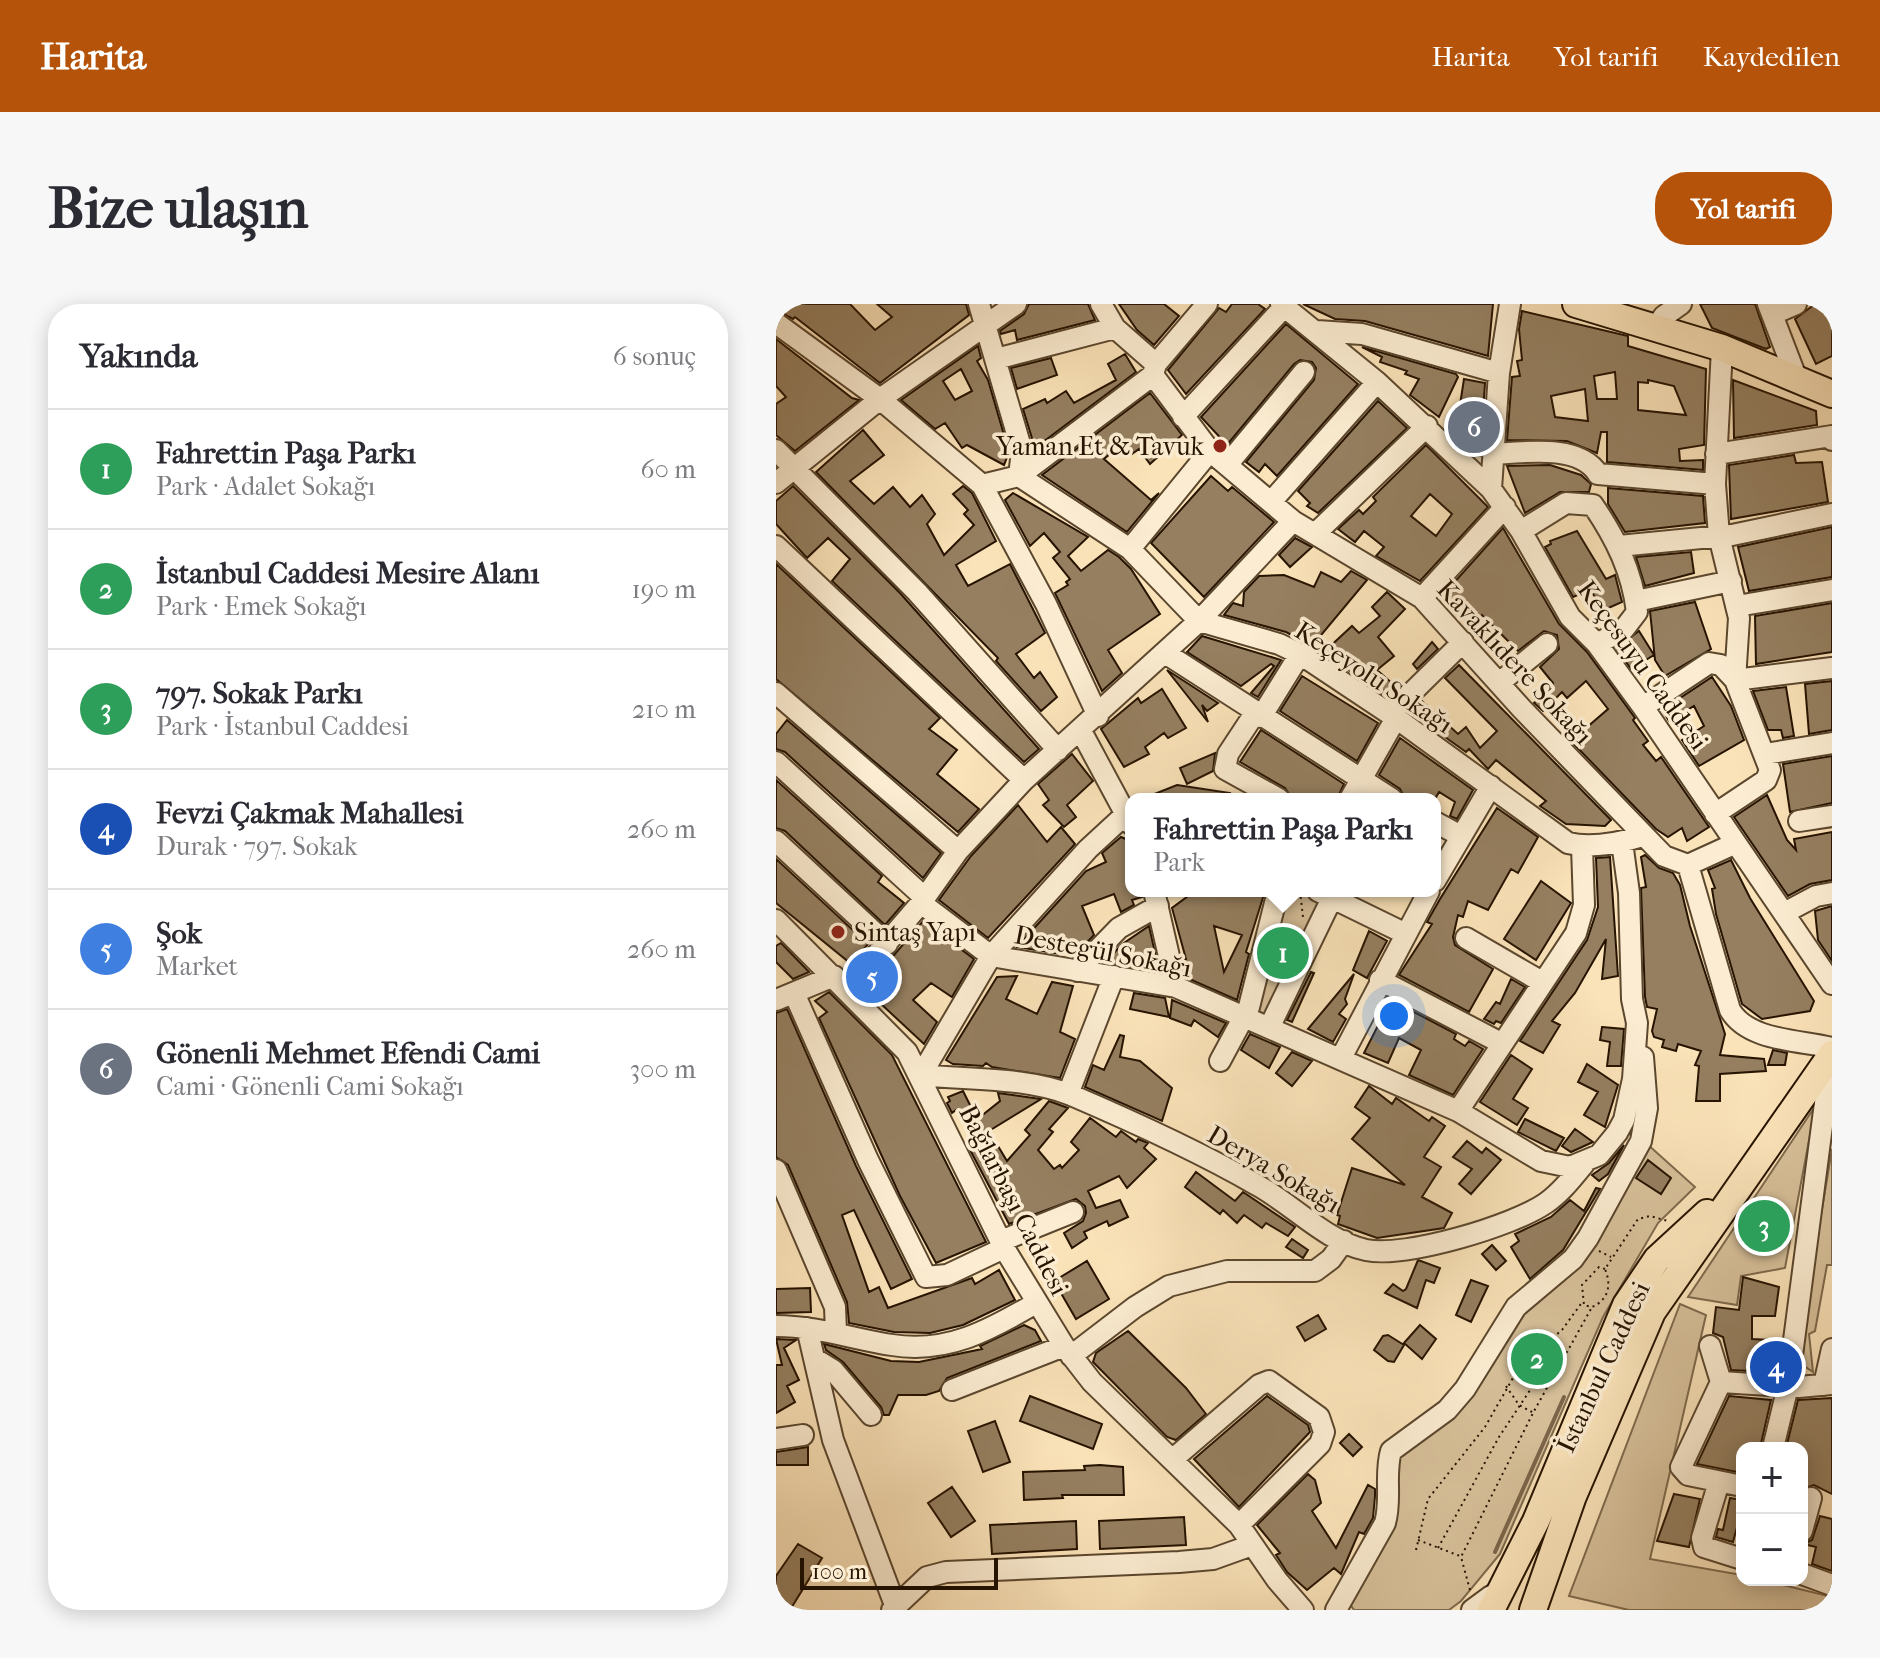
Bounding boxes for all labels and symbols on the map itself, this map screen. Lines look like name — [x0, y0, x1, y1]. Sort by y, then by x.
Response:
pin: 6 — [1448, 397, 1500, 457]
place label: Yaman Et & Tavuk — [995, 431, 1205, 462]
marker: Yaman Et & Tavuk — [1211, 437, 1229, 455]
street label: Kavaklıdere Sokağı — [1430, 574, 1599, 751]
street label: Keçesuyu Caddesi — [1571, 575, 1715, 756]
street label: Keçeyolu Sokağı — [1289, 615, 1459, 740]
place label: Sintaş Yapı — [854, 917, 976, 948]
street label: Destegül Sokağı — [1012, 919, 1194, 984]
marker: Sintaş Yapı — [829, 923, 847, 941]
pin: 1 — [1257, 923, 1309, 983]
pin: 5 — [846, 947, 898, 1007]
your location — [1374, 996, 1414, 1036]
street label: Bağlarbaşı Caddesi — [952, 1100, 1075, 1301]
street label: Derya Sokağı — [1202, 1119, 1346, 1220]
pin: 3 — [1738, 1196, 1790, 1256]
street label: İstanbul Caddesi — [1549, 1276, 1657, 1458]
pin: 2 — [1511, 1329, 1563, 1389]
pin: 4 — [1750, 1337, 1802, 1397]
scale bar — [800, 1554, 998, 1590]

